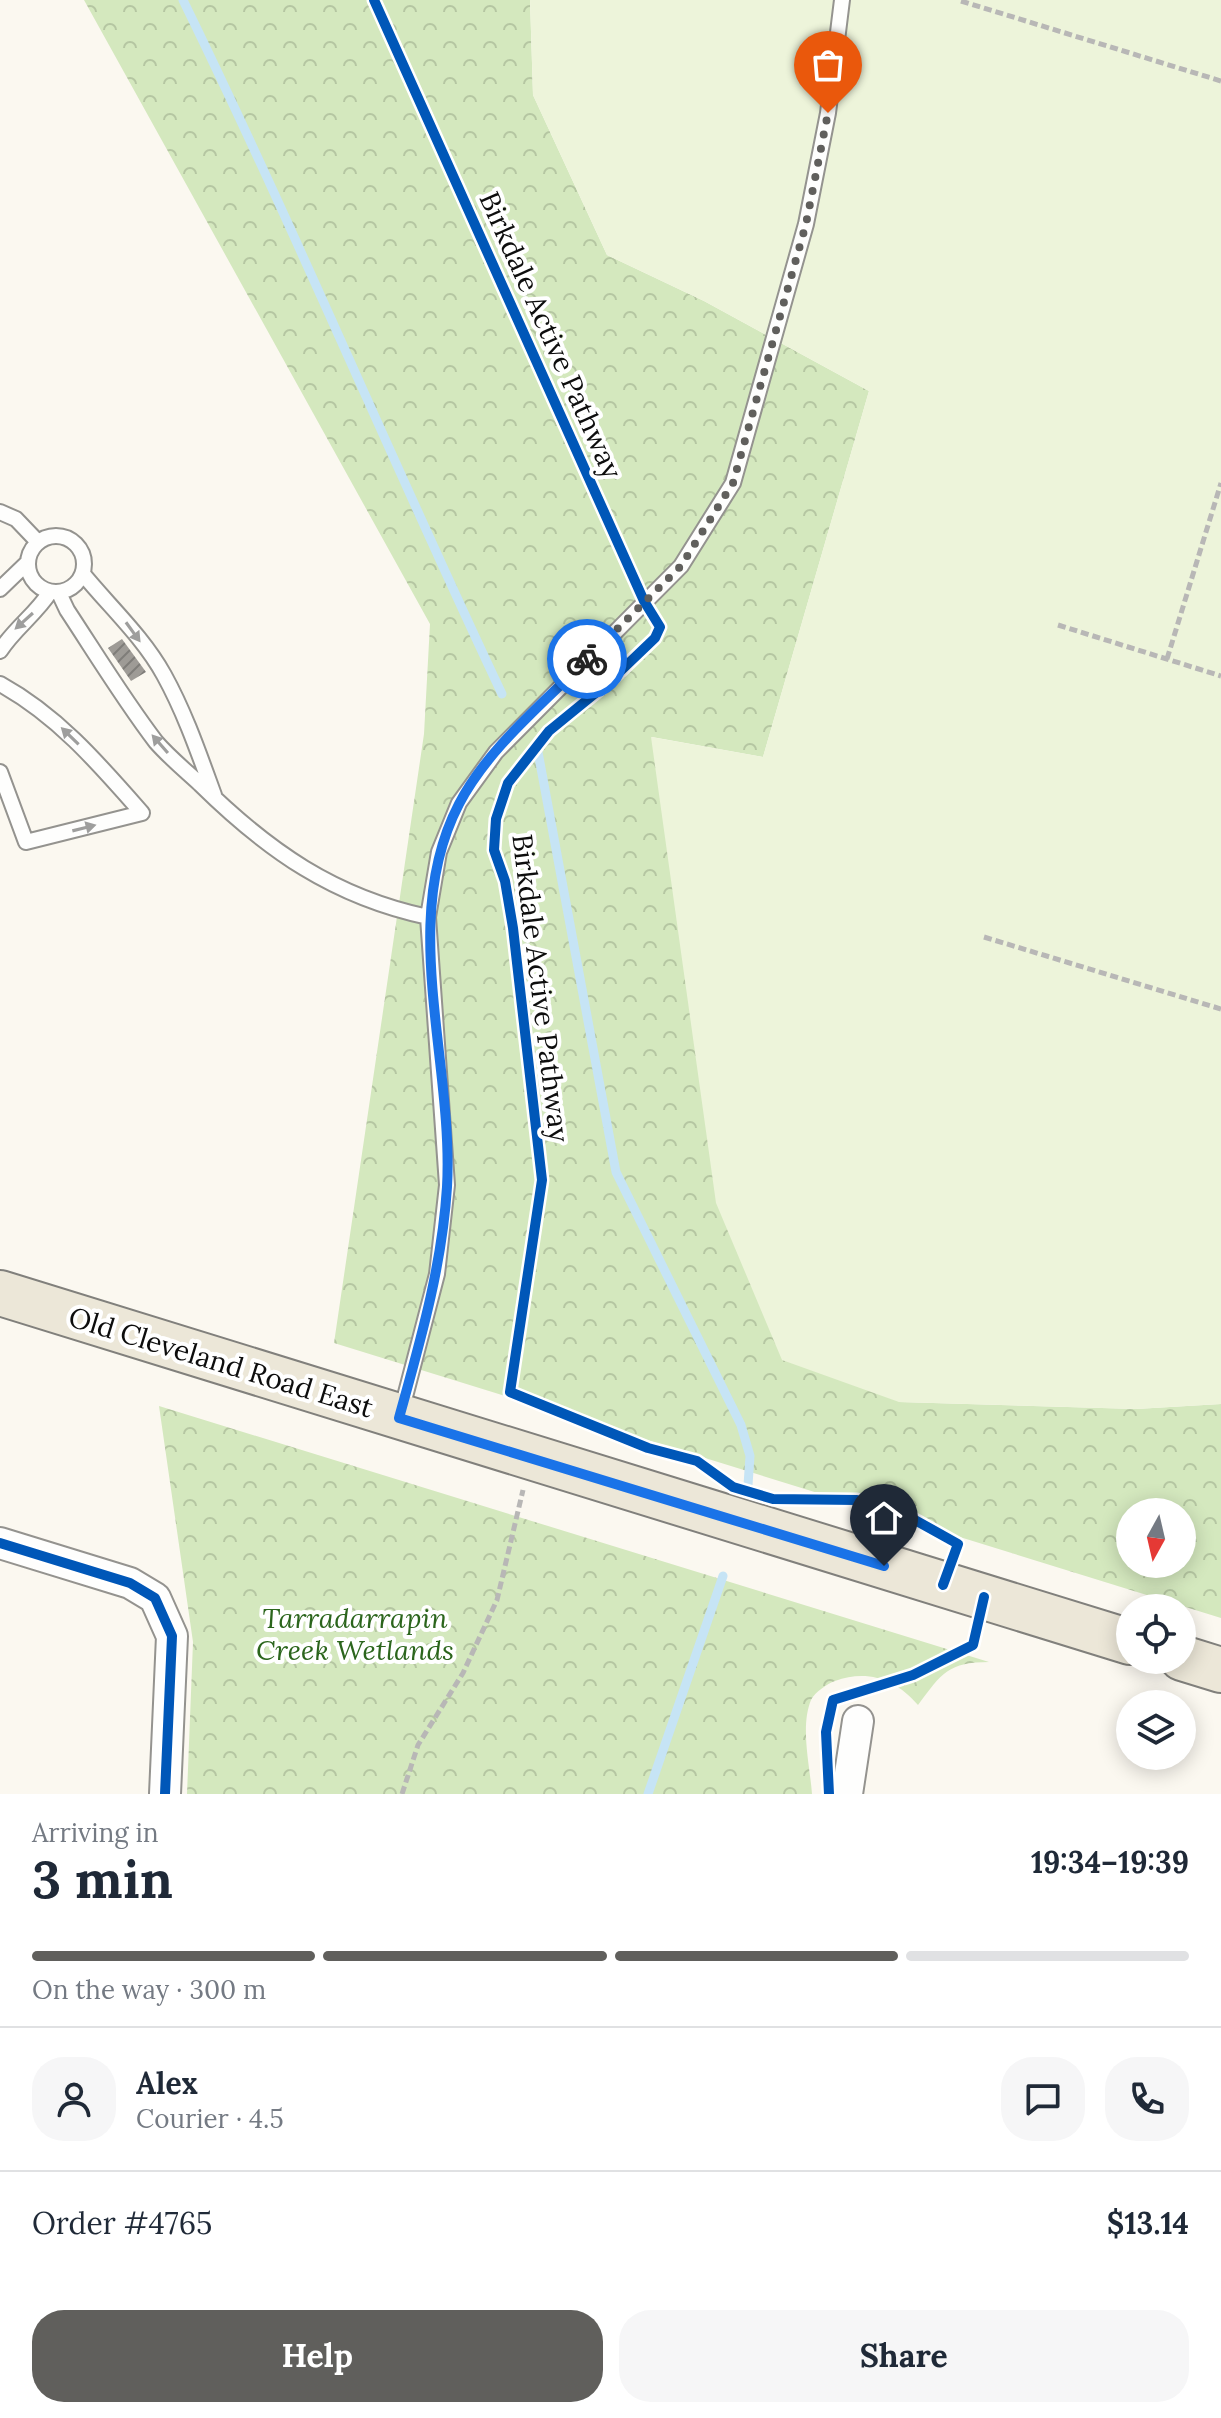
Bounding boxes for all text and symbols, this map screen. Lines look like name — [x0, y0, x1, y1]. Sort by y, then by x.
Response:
pin — [794, 31, 862, 113]
icon: bag — [806, 43, 850, 87]
street label: Birkdale Active Pathway — [471, 186, 631, 484]
one-way arrow — [15, 612, 34, 630]
courier — [547, 619, 627, 699]
one-way arrow — [125, 622, 141, 643]
icon: bike — [565, 637, 609, 681]
one-way arrow — [61, 727, 80, 746]
one-way arrow — [152, 735, 169, 755]
one-way arrow — [72, 821, 97, 833]
street label: Birkdale Active Pathway — [504, 832, 578, 1144]
street label: Old Cleveland Road East — [64, 1299, 378, 1426]
pin — [850, 1484, 918, 1566]
icon: home — [862, 1496, 906, 1540]
north arrow — [1116, 1498, 1196, 1578]
map controls — [1116, 1498, 1196, 1770]
button: locate — [1116, 1594, 1196, 1674]
park label: Tarradarrapin Creek Wetlands — [256, 1600, 454, 1668]
button: layers — [1116, 1690, 1196, 1770]
text: Arriving in — [32, 1816, 159, 1849]
text: 19:34–19:39 — [1031, 1843, 1189, 1881]
text: 3 min — [32, 1846, 173, 1912]
text: On the way · 300 m — [32, 1973, 266, 2006]
button: person — [32, 2057, 116, 2141]
button: chat — [1001, 2057, 1085, 2141]
button: phone — [1105, 2057, 1189, 2141]
text: Alex — [136, 2064, 198, 2102]
text: Courier · 4.5 — [136, 2102, 284, 2135]
text: Order #4765 — [32, 2204, 212, 2242]
text: $13.14 — [1107, 2204, 1189, 2242]
button: Help — [32, 2310, 603, 2402]
button: Share — [619, 2310, 1189, 2402]

